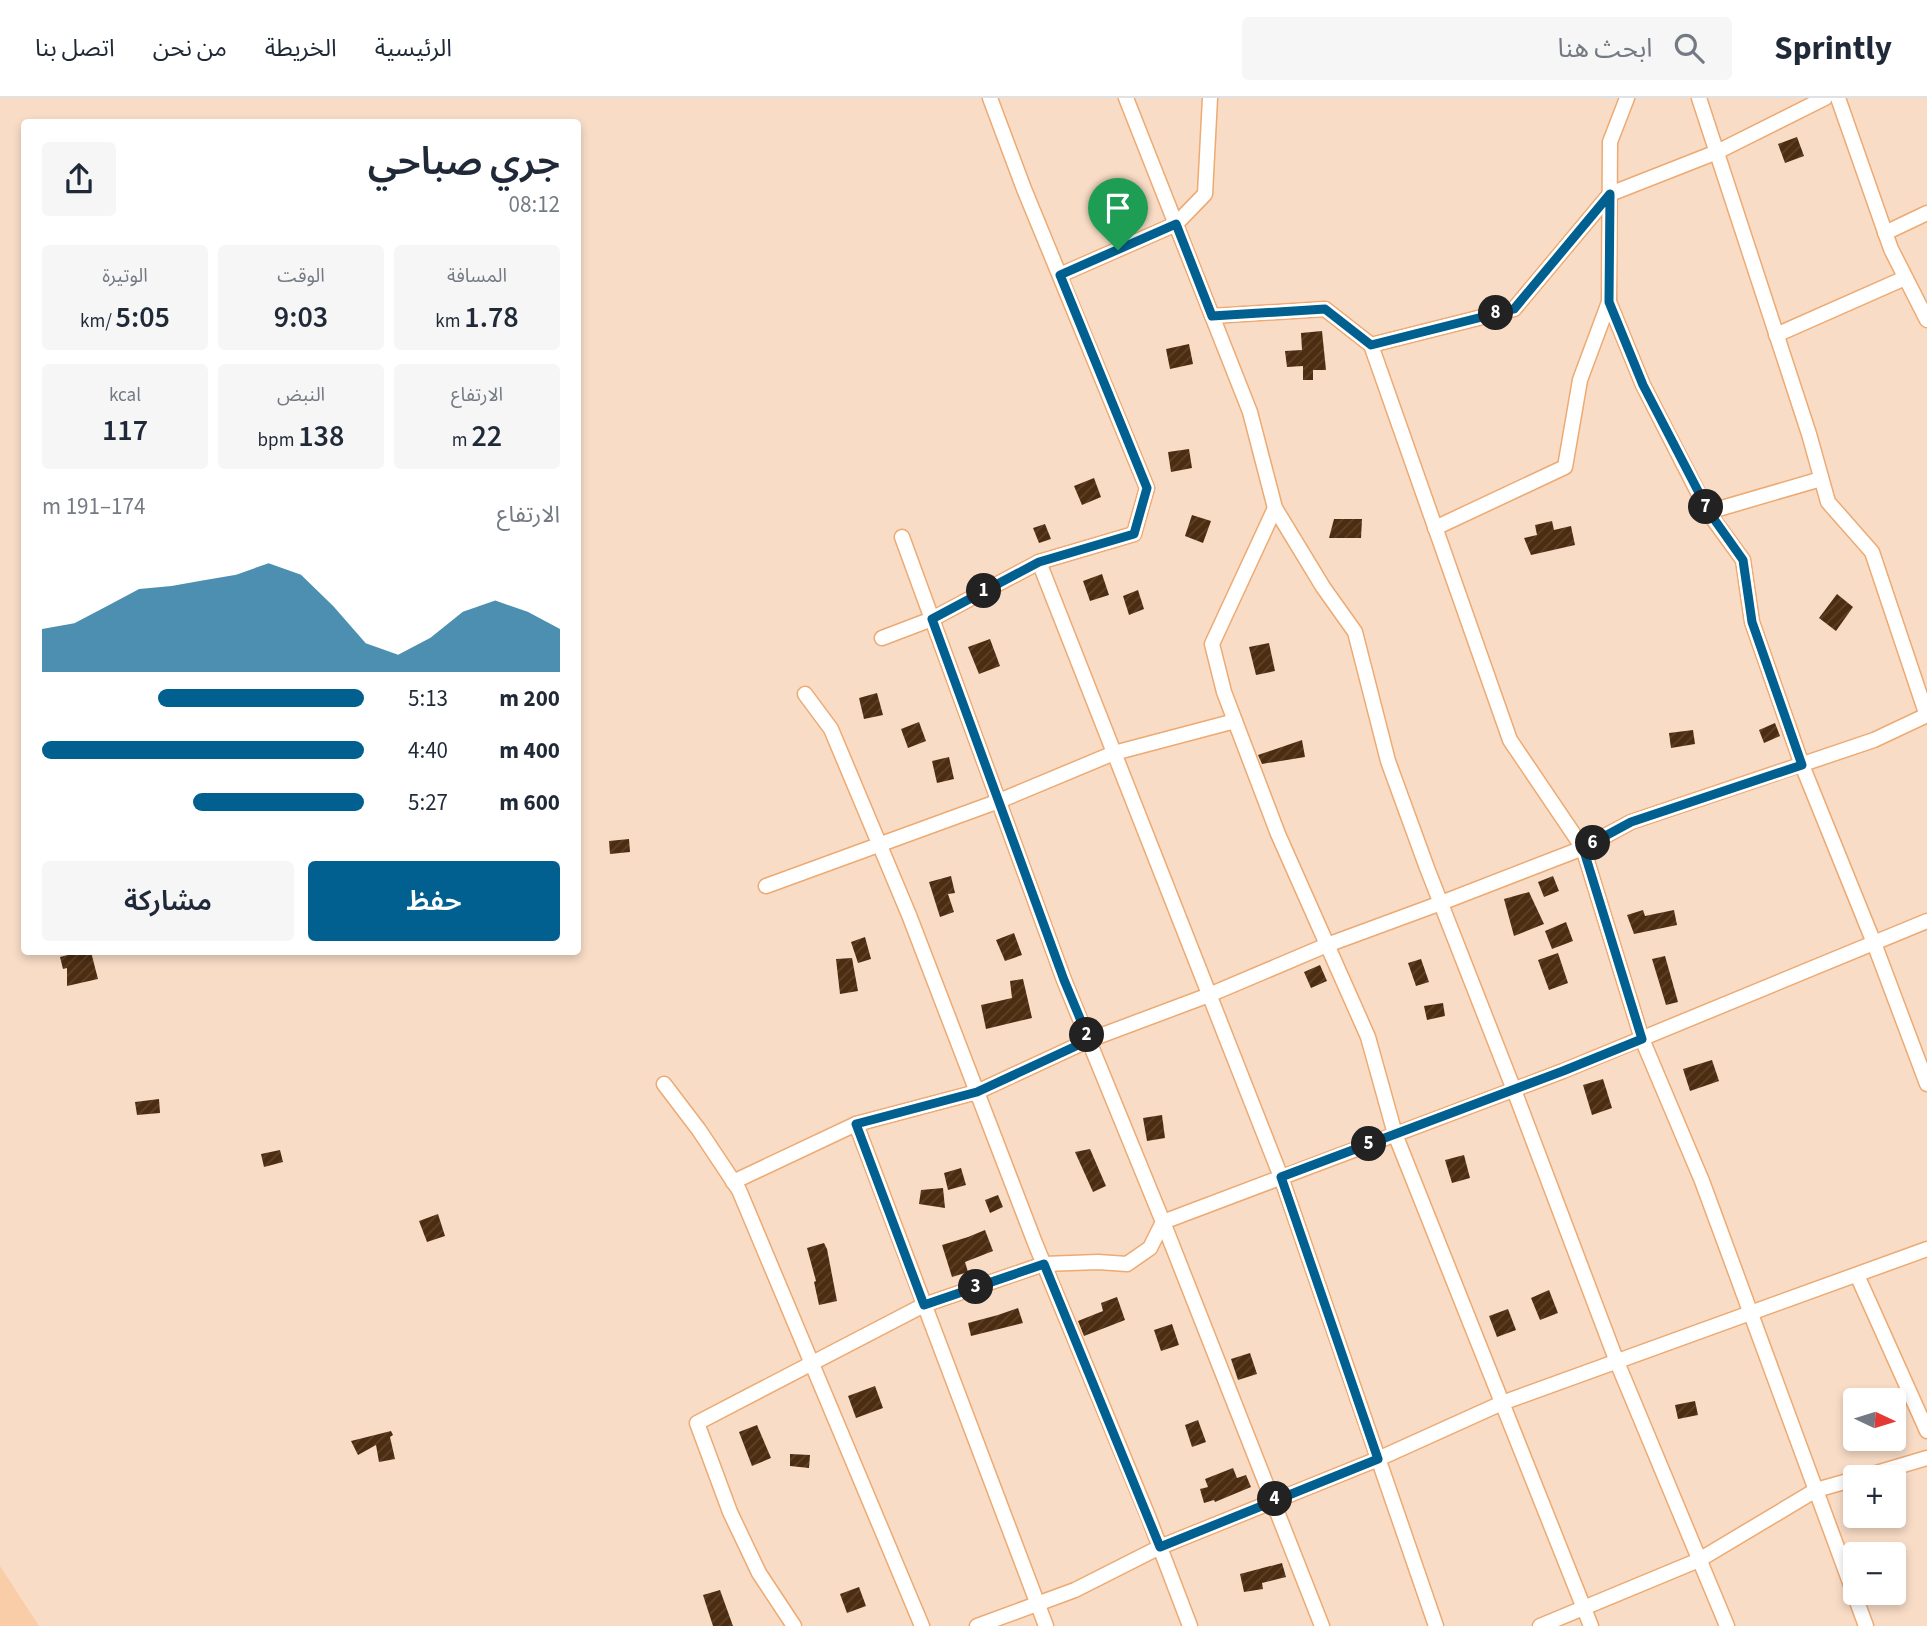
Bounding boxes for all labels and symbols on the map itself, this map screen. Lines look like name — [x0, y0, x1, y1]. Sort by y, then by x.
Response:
pin — [1088, 178, 1148, 250]
pin: 8 — [1478, 296, 1514, 330]
pin: 7 — [1688, 490, 1724, 524]
pin: 1 — [967, 574, 1002, 608]
pin: 6 — [1576, 826, 1610, 860]
pin: 2 — [1070, 1018, 1104, 1052]
pin: 5 — [1352, 1126, 1386, 1162]
pin: 3 — [958, 1270, 993, 1304]
north arrow — [1843, 1388, 1906, 1451]
pin: 4 — [1258, 1482, 1292, 1516]

